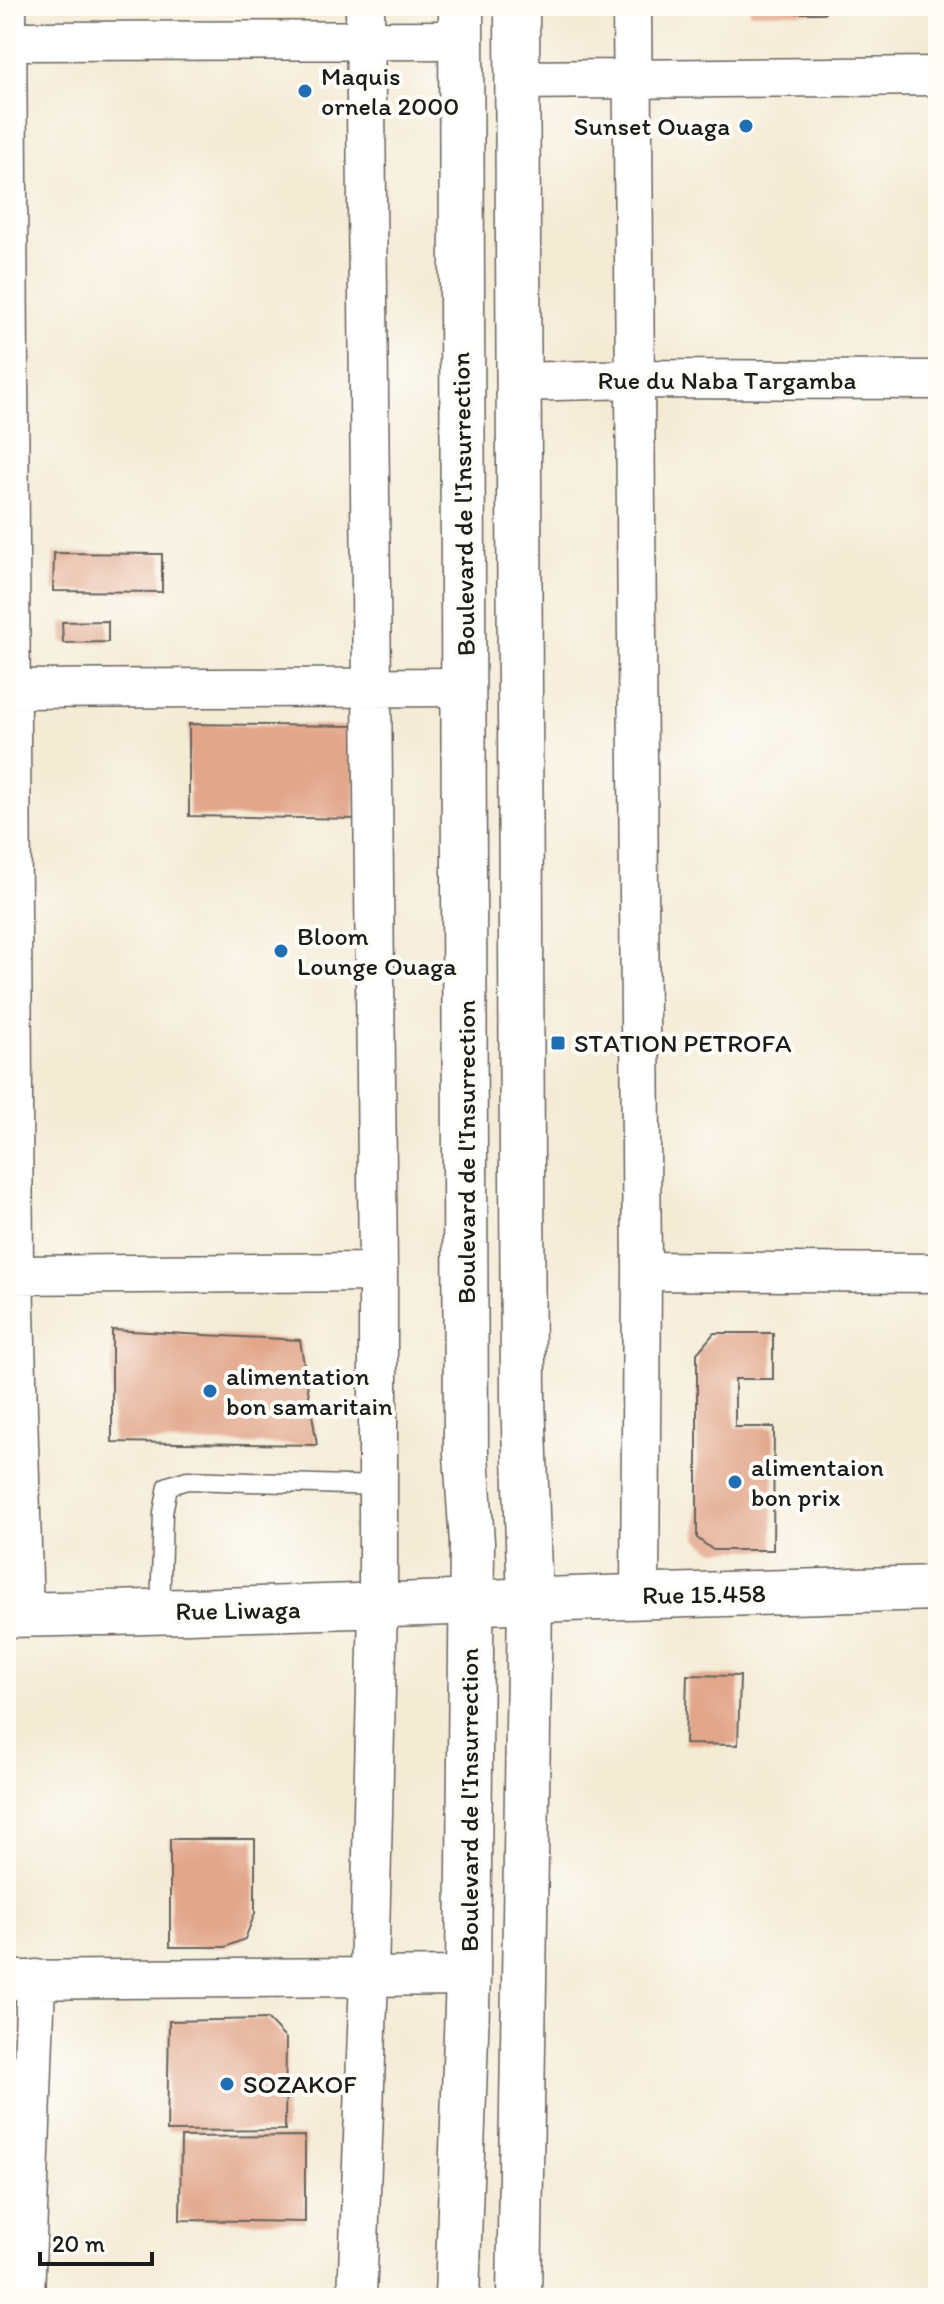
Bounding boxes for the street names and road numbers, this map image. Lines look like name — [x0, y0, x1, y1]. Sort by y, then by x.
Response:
street label: Boulevard de l'Insurrection — [444, 351, 482, 656]
street label: Rue du Naba Targamba — [598, 364, 857, 396]
street label: Boulevard de l'Insurrection — [450, 1000, 482, 1304]
street label: Rue 15.458 — [642, 1577, 766, 1611]
street label: Rue Liwaga — [175, 1593, 301, 1627]
street label: Boulevard de l'Insurrection — [453, 1648, 485, 1952]

